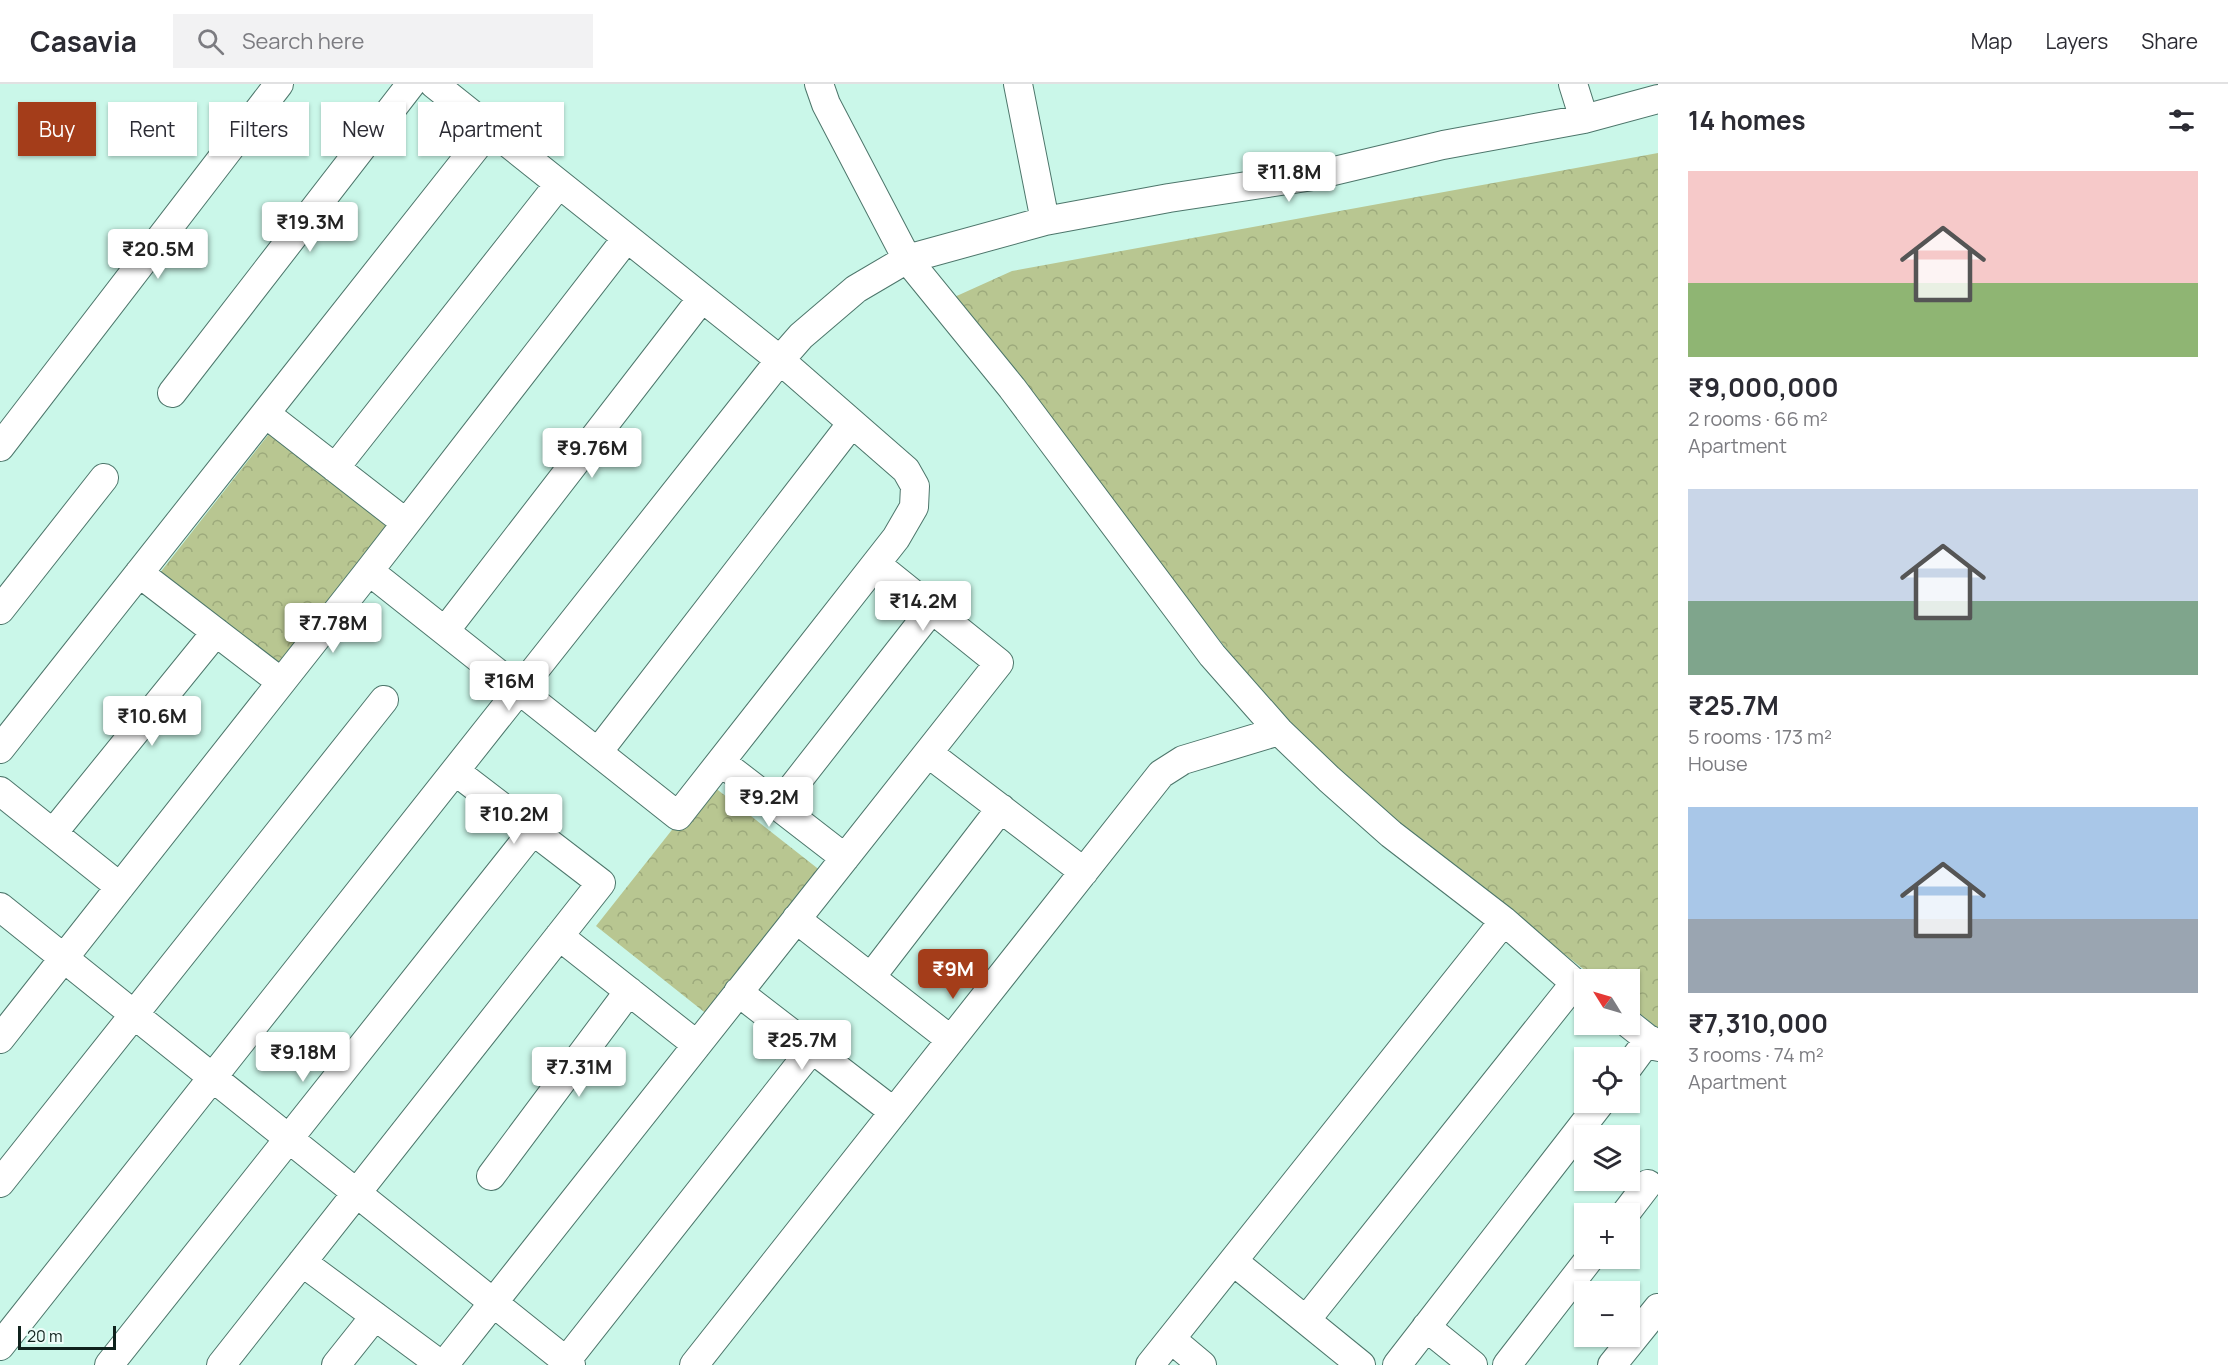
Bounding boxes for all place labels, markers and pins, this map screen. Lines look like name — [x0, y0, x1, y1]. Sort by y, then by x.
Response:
pin: ₹11.8M — [1240, 152, 1338, 203]
pin: ₹19.3M — [261, 202, 359, 253]
pin: ₹20.5M — [109, 229, 207, 280]
pin: ₹9.76M — [543, 428, 641, 479]
pin: ₹14.2M — [874, 581, 972, 632]
pin: ₹7.78M — [284, 603, 382, 654]
pin: ₹16M — [473, 661, 545, 712]
pin: ₹10.6M — [103, 696, 201, 747]
pin: ₹9.2M — [727, 777, 811, 828]
pin: ₹10.2M — [465, 794, 563, 845]
pin: ₹9M — [924, 949, 982, 1000]
pin: ₹25.7M — [753, 1020, 851, 1071]
pin: ₹9.18M — [254, 1032, 352, 1083]
pin: ₹7.31M — [530, 1047, 628, 1098]

